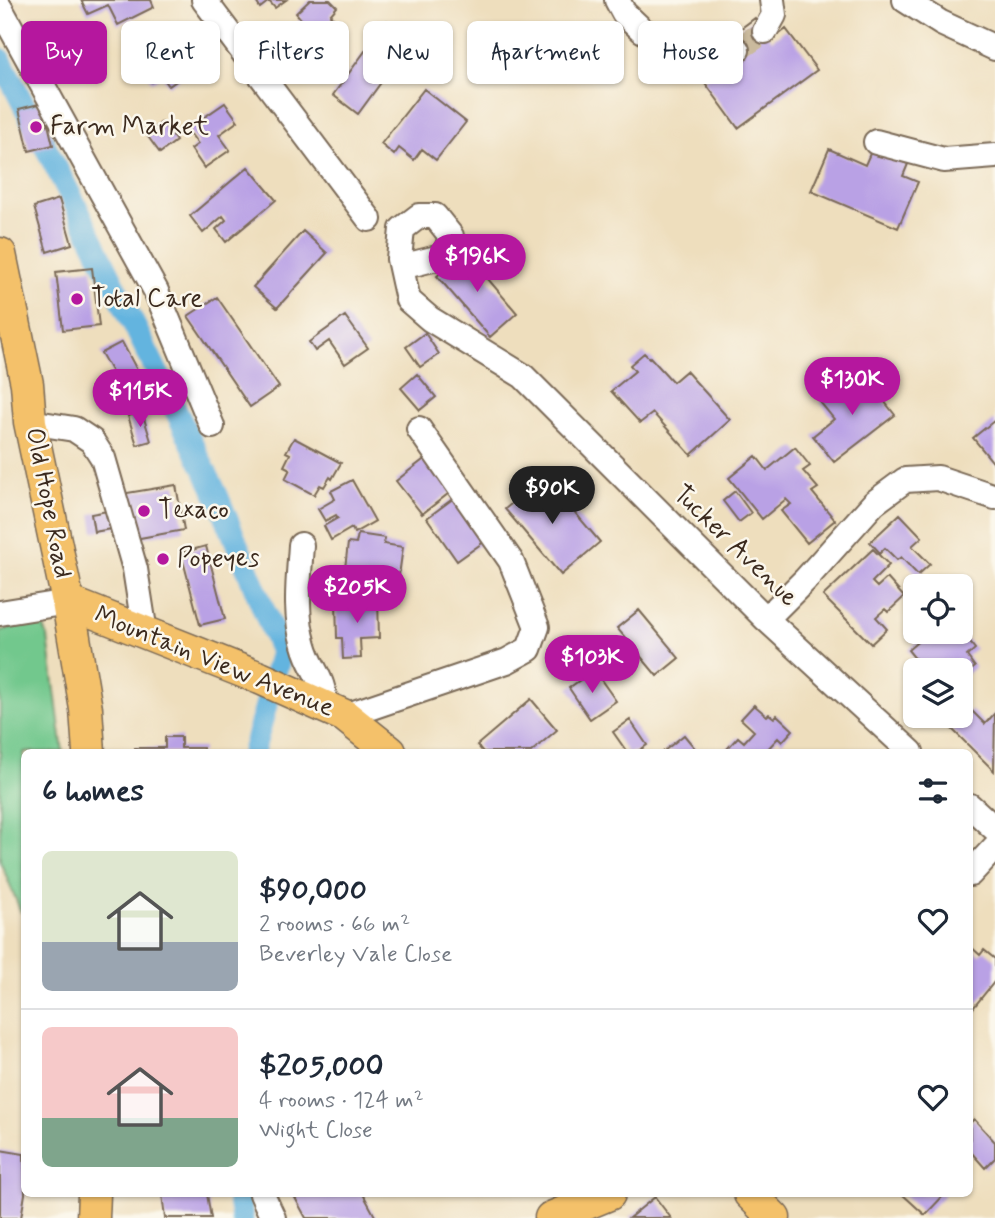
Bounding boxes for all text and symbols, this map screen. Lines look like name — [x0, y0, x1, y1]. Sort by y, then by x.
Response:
chip: Buy — [21, 21, 107, 84]
chip: Rent — [121, 21, 220, 84]
chip: Filters — [234, 21, 349, 84]
chip: New — [363, 21, 453, 84]
chip: Apartment — [467, 21, 624, 84]
chip: House — [638, 21, 743, 84]
place label: Farm Market — [50, 110, 209, 144]
marker: Farm Market — [28, 119, 44, 135]
pin: $196K — [428, 234, 526, 294]
text: $196K — [445, 242, 509, 272]
place label: Total Care — [91, 282, 203, 316]
marker: Total Care — [69, 291, 85, 307]
pin: $130K — [803, 358, 901, 417]
text: $130K — [820, 365, 884, 395]
pin: $115K — [91, 370, 189, 429]
text: $115K — [109, 377, 171, 407]
street label: Old Hope Road — [17, 425, 79, 581]
pin: $90K — [511, 466, 593, 526]
text: $90K — [525, 474, 579, 504]
street label: Tucker Avenue — [665, 478, 805, 614]
place label: Texaco — [158, 494, 229, 528]
marker: Texaco — [136, 503, 152, 519]
place label: Popeyes — [177, 542, 259, 576]
marker: Popeyes — [155, 551, 171, 567]
pin: $205K — [308, 566, 406, 625]
text: $205K — [324, 573, 390, 603]
map controls — [903, 574, 973, 728]
button: locate — [903, 574, 973, 644]
street label: Mountain View Avenue — [89, 598, 339, 726]
pin: $103K — [543, 636, 641, 695]
text: $103K — [561, 643, 623, 673]
button: layers — [903, 658, 973, 728]
text: 6 homes — [42, 772, 144, 811]
icon: filters — [914, 772, 952, 810]
text: $90,000 — [259, 871, 367, 910]
icon: home — [98, 879, 182, 963]
icon: heart — [914, 902, 952, 940]
text: 2 rooms · 66 m² — [259, 910, 410, 940]
text: Beverley Vale Close — [259, 940, 452, 970]
text: $205,000 — [259, 1047, 384, 1086]
icon: home — [98, 1055, 182, 1139]
icon: heart — [914, 1078, 952, 1116]
text: 4 rooms · 124 m² — [259, 1086, 424, 1116]
text: Wight Close — [259, 1116, 373, 1146]

